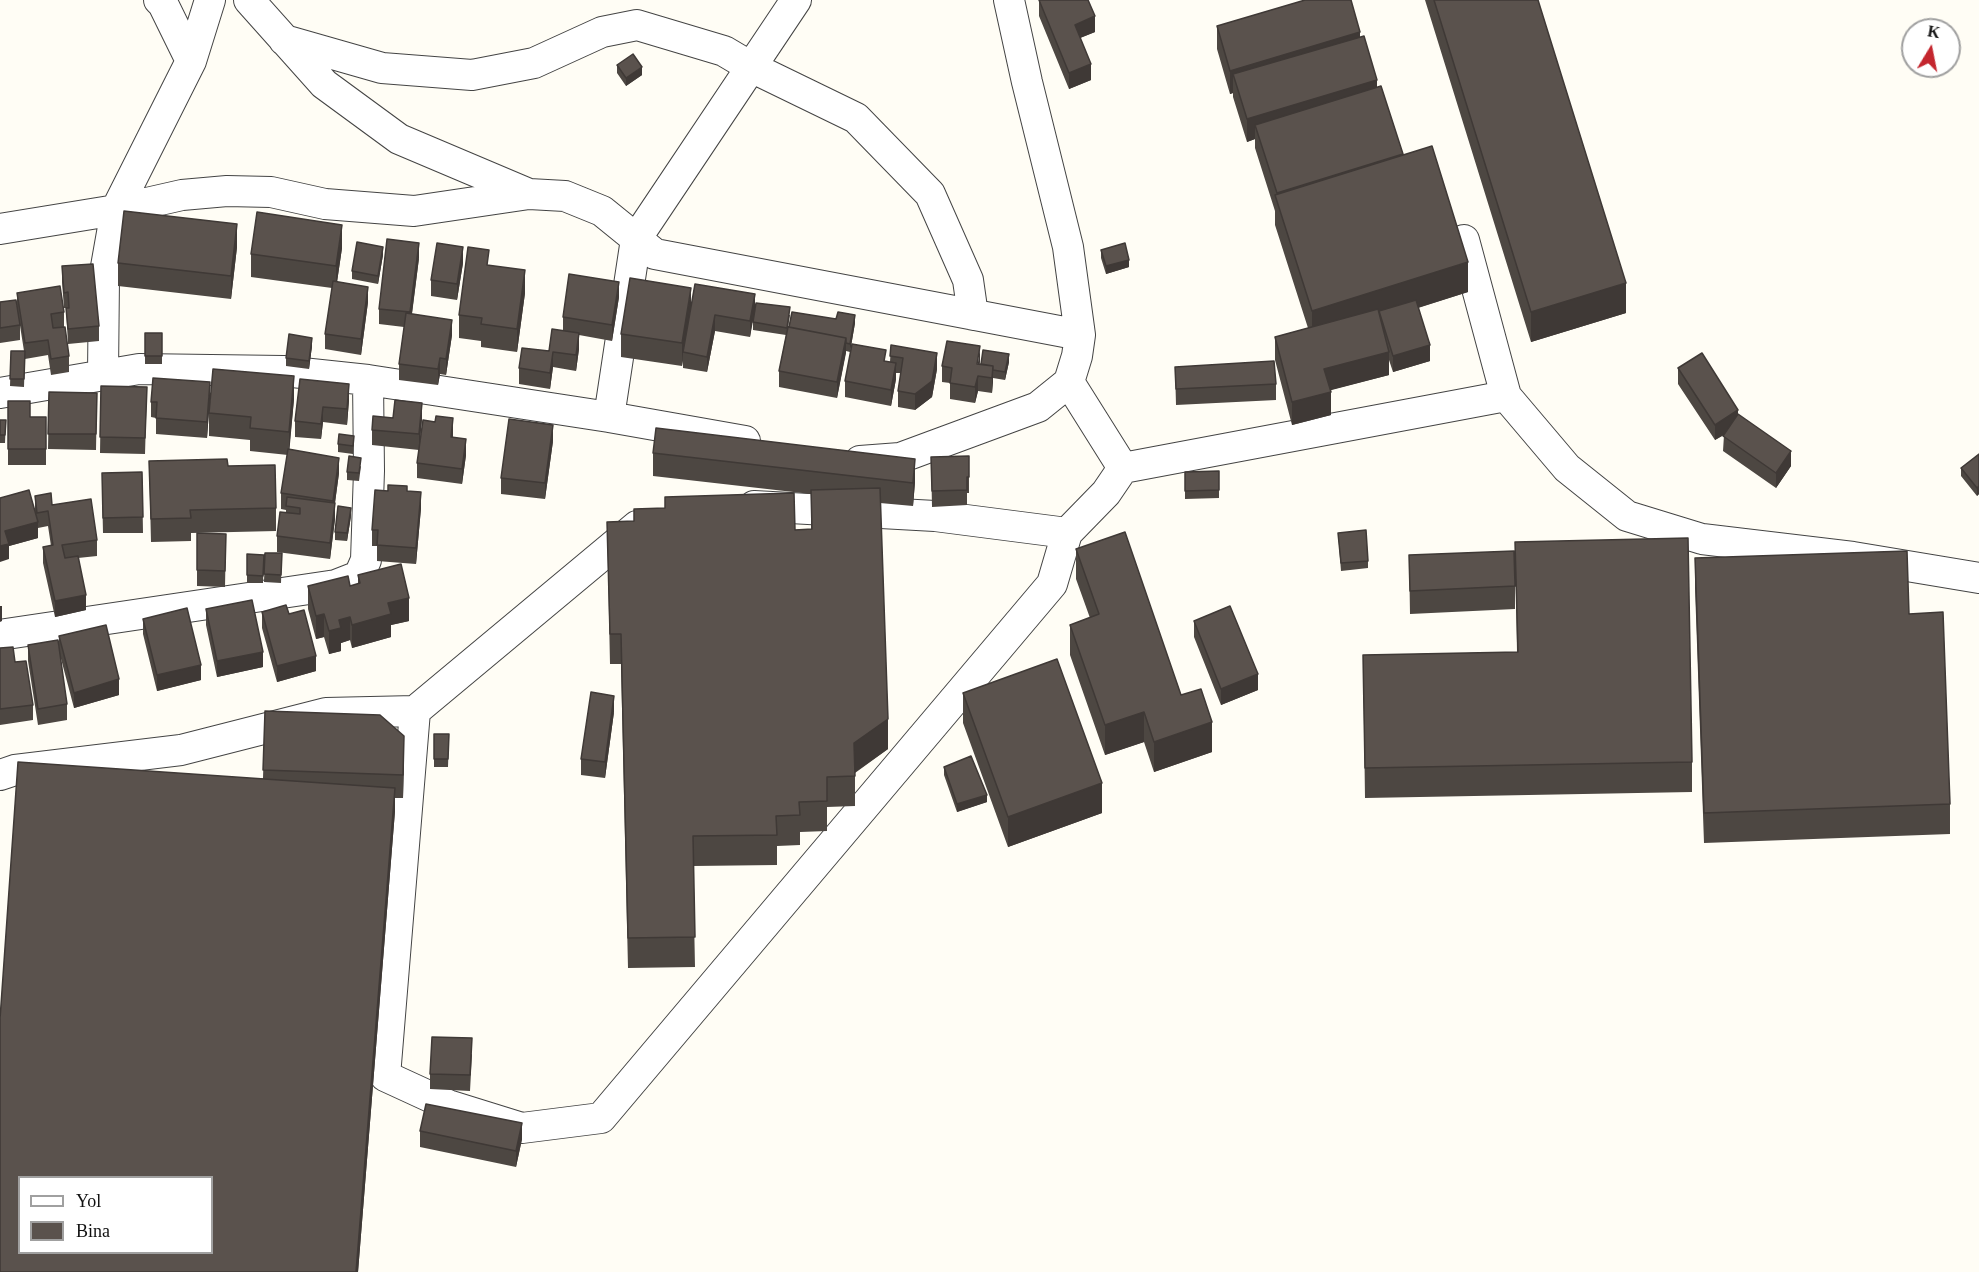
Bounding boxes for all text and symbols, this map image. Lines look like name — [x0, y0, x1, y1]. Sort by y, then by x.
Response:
north arrow — [1901, 18, 1961, 78]
text: K — [1926, 22, 1941, 41]
legend — [18, 1176, 213, 1254]
text: Yol — [76, 1191, 101, 1211]
text: Bina — [76, 1221, 110, 1241]

